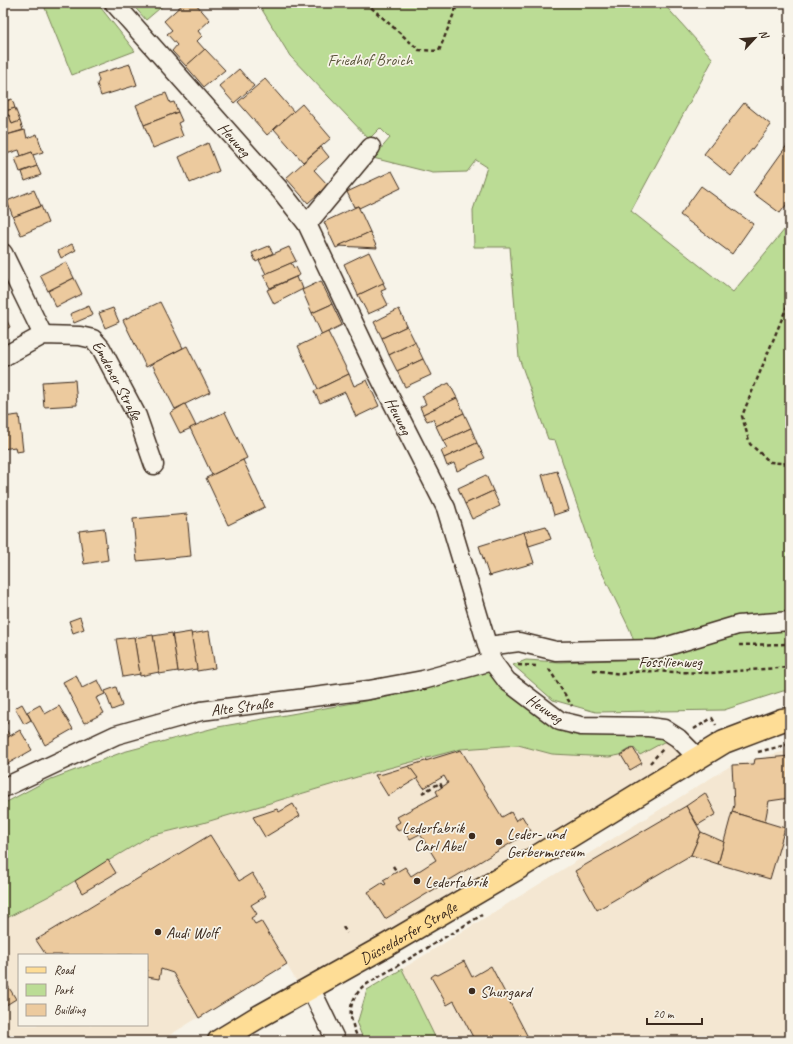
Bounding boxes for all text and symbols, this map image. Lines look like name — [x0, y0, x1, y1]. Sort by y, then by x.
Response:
north arrow — [735, 18, 775, 58]
text: N — [756, 27, 773, 42]
park label: Friedhof Broich — [328, 50, 414, 70]
street label: Heuweg — [214, 118, 256, 162]
street label: Emdener Straße — [87, 336, 147, 424]
street label: Heuweg — [380, 394, 417, 439]
street label: Fossilienweg — [638, 652, 703, 672]
street label: Heuweg — [523, 690, 567, 729]
street label: Alte Straße — [210, 693, 275, 721]
place label: Lederfabrik Carl Abel — [402, 818, 467, 856]
place label: Leder- und Gerbermuseum — [507, 824, 585, 862]
marker: Lederfabrik Carl Abel — [467, 831, 477, 841]
marker: Leder- und Gerbermuseum — [494, 837, 504, 847]
place label: Lederfabrik — [425, 872, 488, 892]
marker: Lederfabrik — [412, 876, 422, 886]
street label: Düsseldorfer Straße — [357, 896, 462, 969]
place label: Audi Wolf — [166, 923, 222, 943]
marker: Audi Wolf — [153, 927, 163, 937]
legend — [18, 954, 148, 1026]
text: Road — [54, 962, 76, 978]
text: Park — [54, 982, 75, 998]
place label: Shurgard — [480, 982, 534, 1002]
marker: Shurgard — [467, 986, 477, 996]
scale bar — [647, 1000, 702, 1026]
text: Building — [54, 1002, 86, 1018]
text: 20 m — [653, 1006, 675, 1022]

